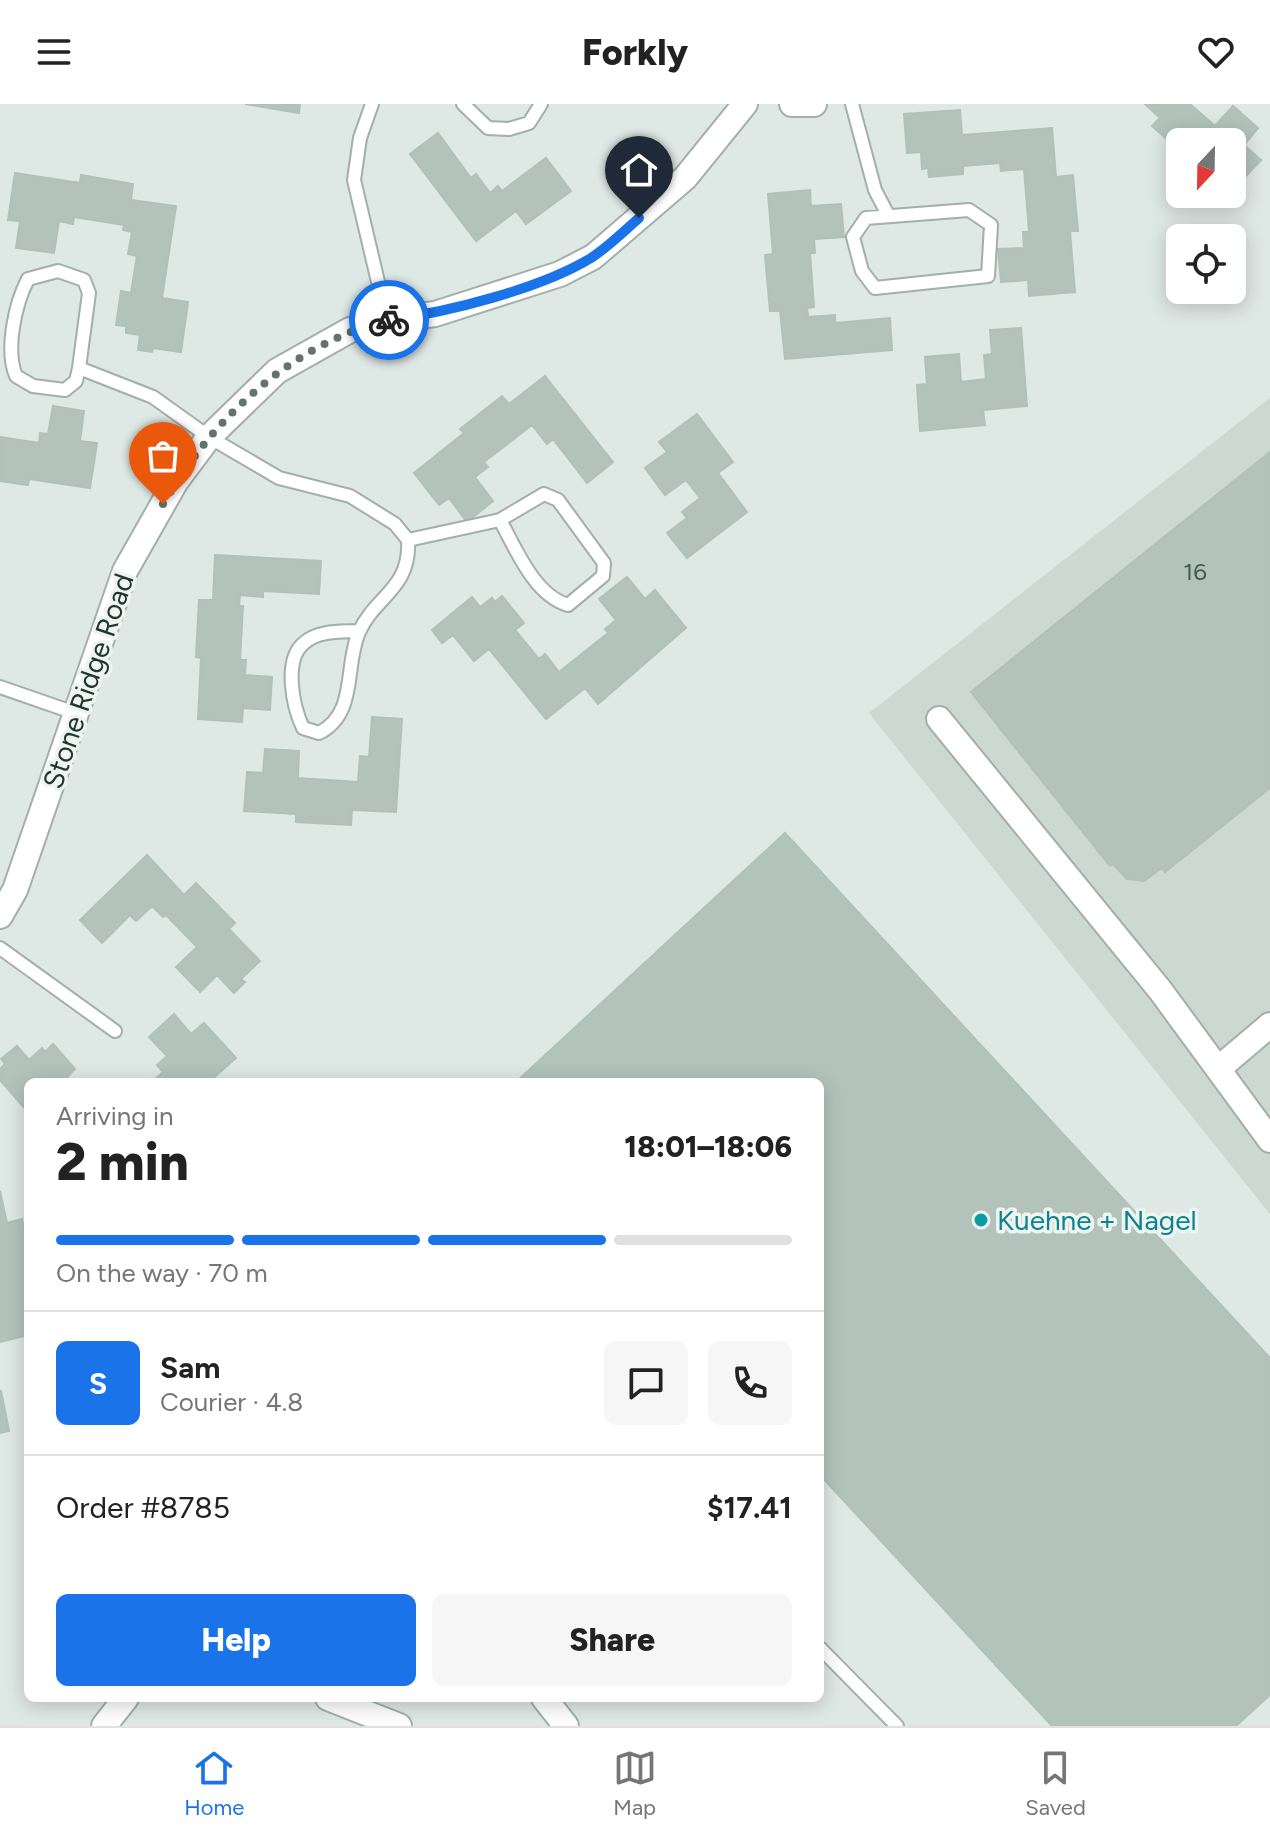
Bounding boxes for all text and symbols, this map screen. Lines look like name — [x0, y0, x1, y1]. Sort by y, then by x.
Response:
icon: menu — [32, 30, 76, 74]
icon: heart — [1194, 30, 1238, 74]
text: Forkly — [582, 31, 688, 74]
north arrow — [1166, 128, 1246, 208]
map controls — [1166, 128, 1246, 304]
pin — [605, 136, 673, 218]
icon: home — [617, 148, 661, 192]
button: locate — [1166, 224, 1246, 304]
courier — [349, 280, 429, 360]
icon: bike — [367, 298, 411, 342]
pin — [129, 422, 197, 504]
icon: bag — [141, 434, 185, 478]
house number: 16 — [1183, 557, 1207, 586]
street label: Stone Ridge Road — [35, 569, 141, 793]
text: Arriving in — [56, 1100, 174, 1132]
text: 18:01–18:06 — [624, 1128, 792, 1165]
text: 2 min — [56, 1131, 189, 1193]
place label: Kuehne + Nagel — [997, 1203, 1197, 1237]
marker: Kuehne + Nagel — [972, 1211, 990, 1229]
text: On the way · 70 m — [56, 1257, 268, 1289]
button: chat — [604, 1341, 688, 1425]
button: phone — [708, 1341, 792, 1425]
text: Sam — [160, 1349, 220, 1386]
text: S — [89, 1365, 107, 1402]
text: Courier · 4.8 — [160, 1386, 303, 1418]
text: Order #8785 — [56, 1489, 230, 1526]
text: $17.41 — [707, 1489, 792, 1526]
button: Help — [56, 1594, 416, 1686]
button: Share — [432, 1594, 792, 1686]
tab: Home — [184, 1746, 244, 1821]
tab: Map — [613, 1746, 657, 1821]
tab: Saved — [1025, 1746, 1086, 1821]

